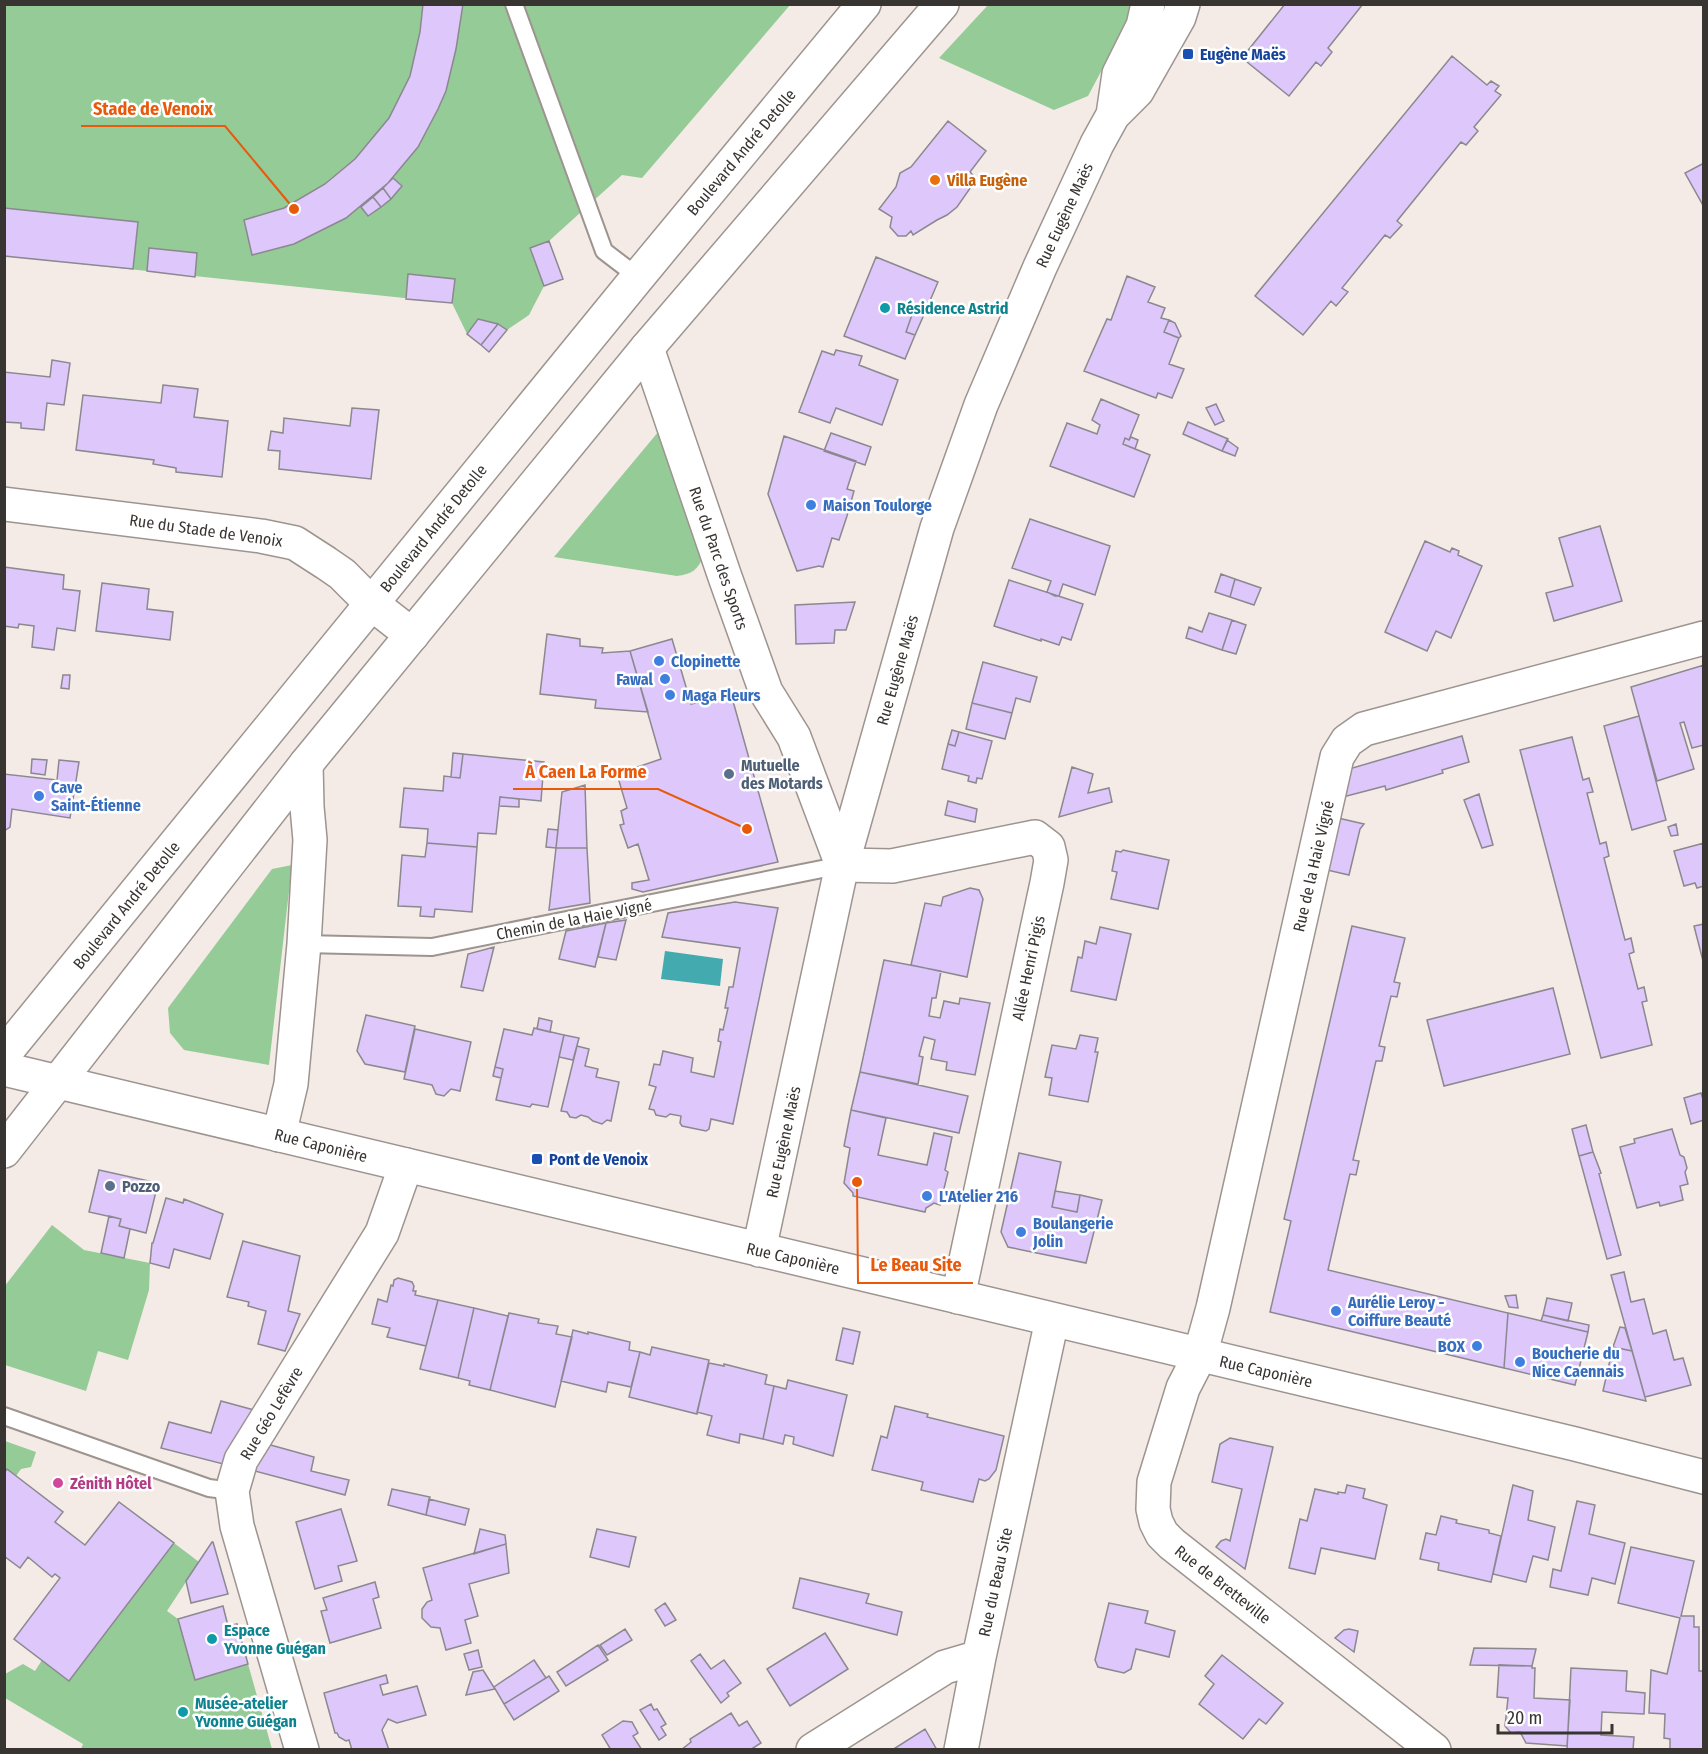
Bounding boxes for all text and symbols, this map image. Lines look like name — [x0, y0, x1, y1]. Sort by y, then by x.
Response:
place label: Eugène Maës — [1200, 45, 1286, 64]
marker: Eugène Maës — [1181, 47, 1195, 61]
street label: Boulevard André Detolle — [683, 85, 800, 219]
callout: Stade de Venoix — [81, 90, 225, 126]
text: Stade de Venoix — [93, 98, 214, 120]
street label: Rue Eugène Maës — [1032, 160, 1097, 271]
place label: Villa Eugène — [946, 171, 1027, 190]
marker: Villa Eugène — [928, 173, 942, 187]
place label: Résidence Astrid — [897, 299, 1008, 318]
marker: Résidence Astrid — [878, 301, 892, 315]
street label: Boulevard André Detolle — [376, 461, 491, 596]
street label: Rue du Parc des Sports — [685, 484, 752, 632]
place label: Maison Toulorge — [823, 496, 932, 515]
marker: Maison Toulorge — [804, 498, 818, 512]
street label: Rue du Stade de Venoix — [128, 510, 284, 551]
street label: Rue Eugène Maës — [873, 613, 922, 727]
place label: Clopinette — [671, 652, 740, 671]
marker: Clopinette — [652, 654, 666, 668]
place label: Fawal — [616, 670, 654, 689]
marker: Fawal — [658, 672, 672, 686]
place label: Maga Fleurs — [682, 686, 760, 705]
marker: Maga Fleurs — [663, 688, 677, 702]
callout: À Caen La Forme — [513, 753, 658, 789]
place label: Mutuelle des Motards — [741, 756, 823, 793]
text: À Caen La Forme — [524, 760, 647, 783]
marker: Mutuelle des Motards — [722, 767, 736, 781]
place label: Cave Saint-Étienne — [51, 778, 141, 815]
marker: Cave Saint-Étienne — [32, 789, 46, 803]
street label: Rue de la Haie Vigné — [1289, 799, 1338, 934]
street label: Boulevard André Detolle — [69, 838, 184, 973]
street label: Chemin de la Haie Vigné — [495, 895, 654, 944]
street label: Allée Henri Pigis — [1008, 914, 1049, 1022]
street label: Rue Eugène Maës — [762, 1084, 805, 1200]
street label: Rue Caponière — [273, 1125, 369, 1166]
place label: Pont de Venoix — [549, 1150, 648, 1169]
marker: Pont de Venoix — [530, 1152, 544, 1166]
place label: Pozzo — [122, 1177, 161, 1196]
marker: Pozzo — [103, 1179, 117, 1193]
place label: L'Atelier 216 — [939, 1187, 1018, 1206]
marker: L'Atelier 216 — [920, 1189, 934, 1203]
place label: Boulangerie Jolin — [1032, 1214, 1113, 1251]
marker: Boulangerie Jolin — [1014, 1225, 1028, 1239]
street label: Rue Caponière — [745, 1239, 841, 1278]
callout: Le Beau Site — [858, 1247, 973, 1283]
text: Le Beau Site — [870, 1254, 962, 1276]
place label: Aurélie Leroy - Coiffure Beauté — [1347, 1293, 1451, 1330]
marker: Aurélie Leroy - Coiffure Beauté — [1329, 1304, 1343, 1318]
place label: BOX — [1438, 1337, 1466, 1356]
marker: BOX — [1470, 1339, 1484, 1353]
place label: Boucherie du Nice Caennais — [1532, 1344, 1624, 1381]
street label: Rue Caponière — [1218, 1352, 1314, 1391]
marker: Boucherie du Nice Caennais — [1513, 1355, 1527, 1369]
street label: Rue Géo Lefèvre — [236, 1363, 307, 1463]
place label: Zénith Hôtel — [70, 1474, 152, 1493]
marker: Zénith Hôtel — [51, 1476, 65, 1490]
street label: Rue du Beau Site — [975, 1526, 1016, 1638]
street label: Rue de Bretteville — [1171, 1541, 1274, 1628]
place label: Espace Yvonne Guégan — [223, 1621, 326, 1658]
marker: Espace Yvonne Guégan — [205, 1632, 219, 1646]
place label: Musée-atelier Yvonne Guégan — [194, 1694, 297, 1731]
scale bar — [1498, 1697, 1612, 1735]
marker: Musée-atelier Yvonne Guégan — [176, 1705, 190, 1719]
text: 20 m — [1507, 1707, 1542, 1729]

